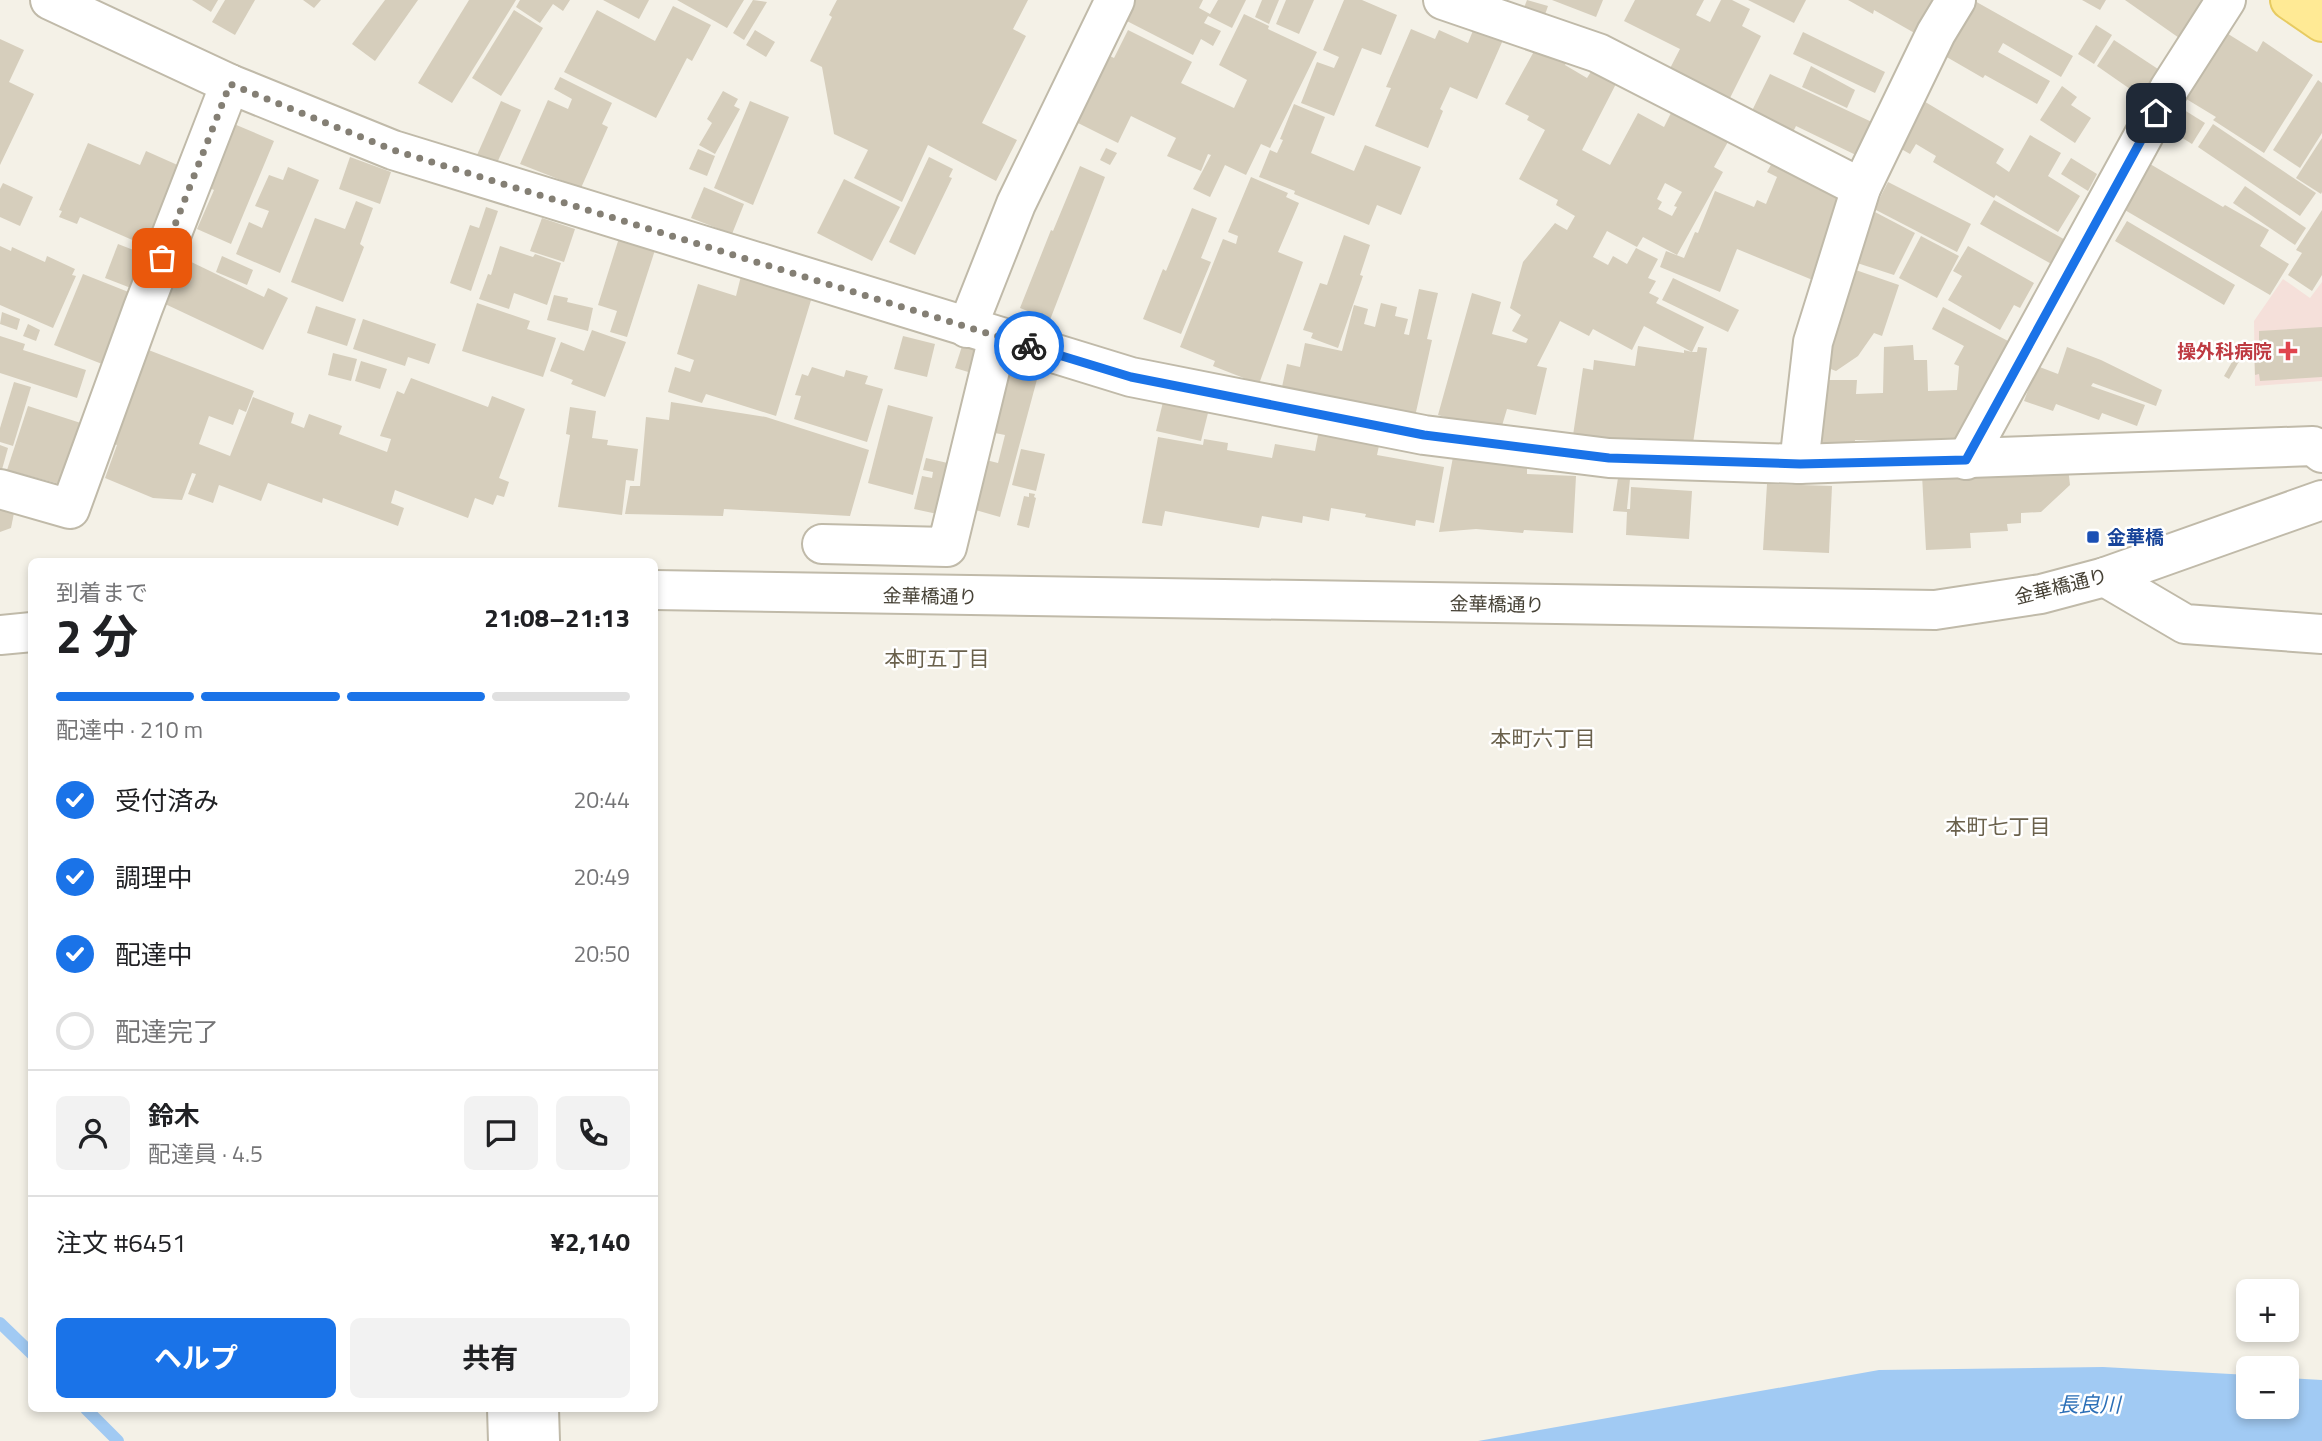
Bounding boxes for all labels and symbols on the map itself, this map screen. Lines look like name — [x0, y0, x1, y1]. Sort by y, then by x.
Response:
pin — [2126, 83, 2186, 143]
pin — [132, 228, 192, 288]
courier — [994, 311, 1064, 381]
place label: 操外科病院 — [2177, 336, 2272, 365]
marker: 操外科病院 — [2278, 341, 2298, 361]
place label: 金華橋 — [2107, 522, 2164, 551]
marker: 金華橋 — [2085, 529, 2101, 545]
street label: 金華橋通り — [2011, 560, 2110, 611]
street label: 金華橋通り — [882, 580, 978, 611]
street label: 金華橋通り — [1449, 588, 1545, 619]
district label: 本町五丁目 — [885, 642, 990, 674]
district label: 本町六丁目 — [1491, 722, 1596, 754]
district label: 本町七丁目 — [1946, 810, 2051, 842]
water label: 長良川 — [2058, 1388, 2122, 1420]

